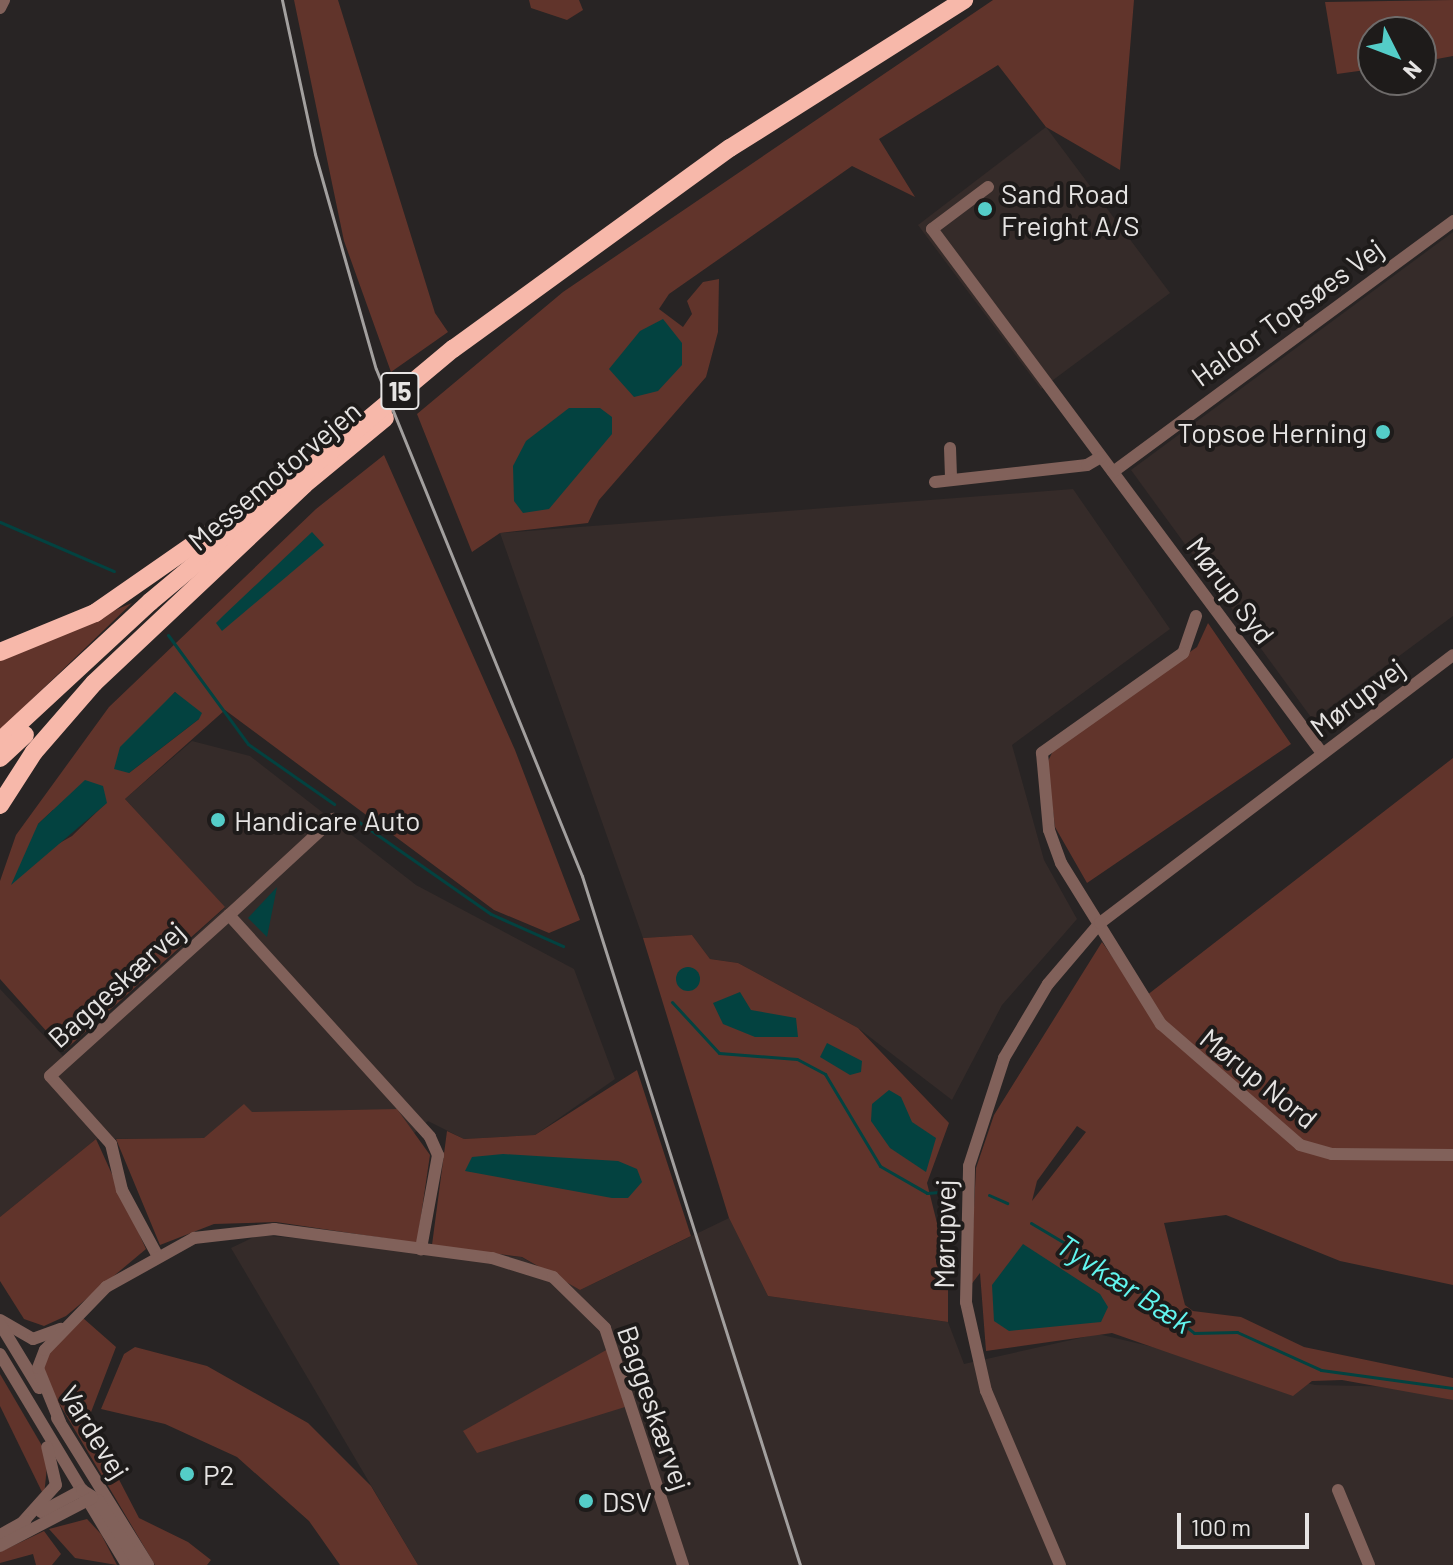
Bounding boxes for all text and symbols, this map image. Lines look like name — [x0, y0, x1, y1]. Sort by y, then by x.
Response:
north arrow — [1357, 16, 1437, 96]
text: N — [1399, 57, 1428, 85]
place label: Sand Road Freight A/S — [1001, 176, 1140, 242]
marker: Sand Road Freight A/S — [976, 200, 994, 218]
street label: Haldor Topsøes Vej — [1184, 231, 1390, 393]
road number: 15 — [380, 369, 420, 413]
street label: Messemotorvejen — [181, 393, 367, 557]
place label: Topsoe Herning — [1177, 415, 1367, 449]
marker: Topsoe Herning — [1374, 423, 1392, 441]
street label: Mørup Syd — [1180, 530, 1282, 650]
street label: Mørupvej — [1303, 651, 1411, 743]
place label: Handicare Auto — [234, 803, 420, 837]
marker: Handicare Auto — [209, 811, 227, 829]
street label: Baggeskærvej — [41, 914, 191, 1054]
street label: Mørup Nord — [1194, 1021, 1324, 1135]
street label: Mørupvej — [926, 1179, 962, 1289]
water label: Tyvkær Bæk — [1050, 1226, 1200, 1340]
street label: Baggeskærvej — [611, 1321, 699, 1495]
street label: Vardevej — [53, 1379, 137, 1485]
place label: P2 — [203, 1457, 235, 1491]
marker: P2 — [178, 1465, 196, 1483]
place label: DSV — [602, 1484, 652, 1518]
marker: DSV — [577, 1492, 595, 1510]
scale bar — [1181, 1497, 1313, 1547]
text: 100 m — [1191, 1512, 1251, 1541]

